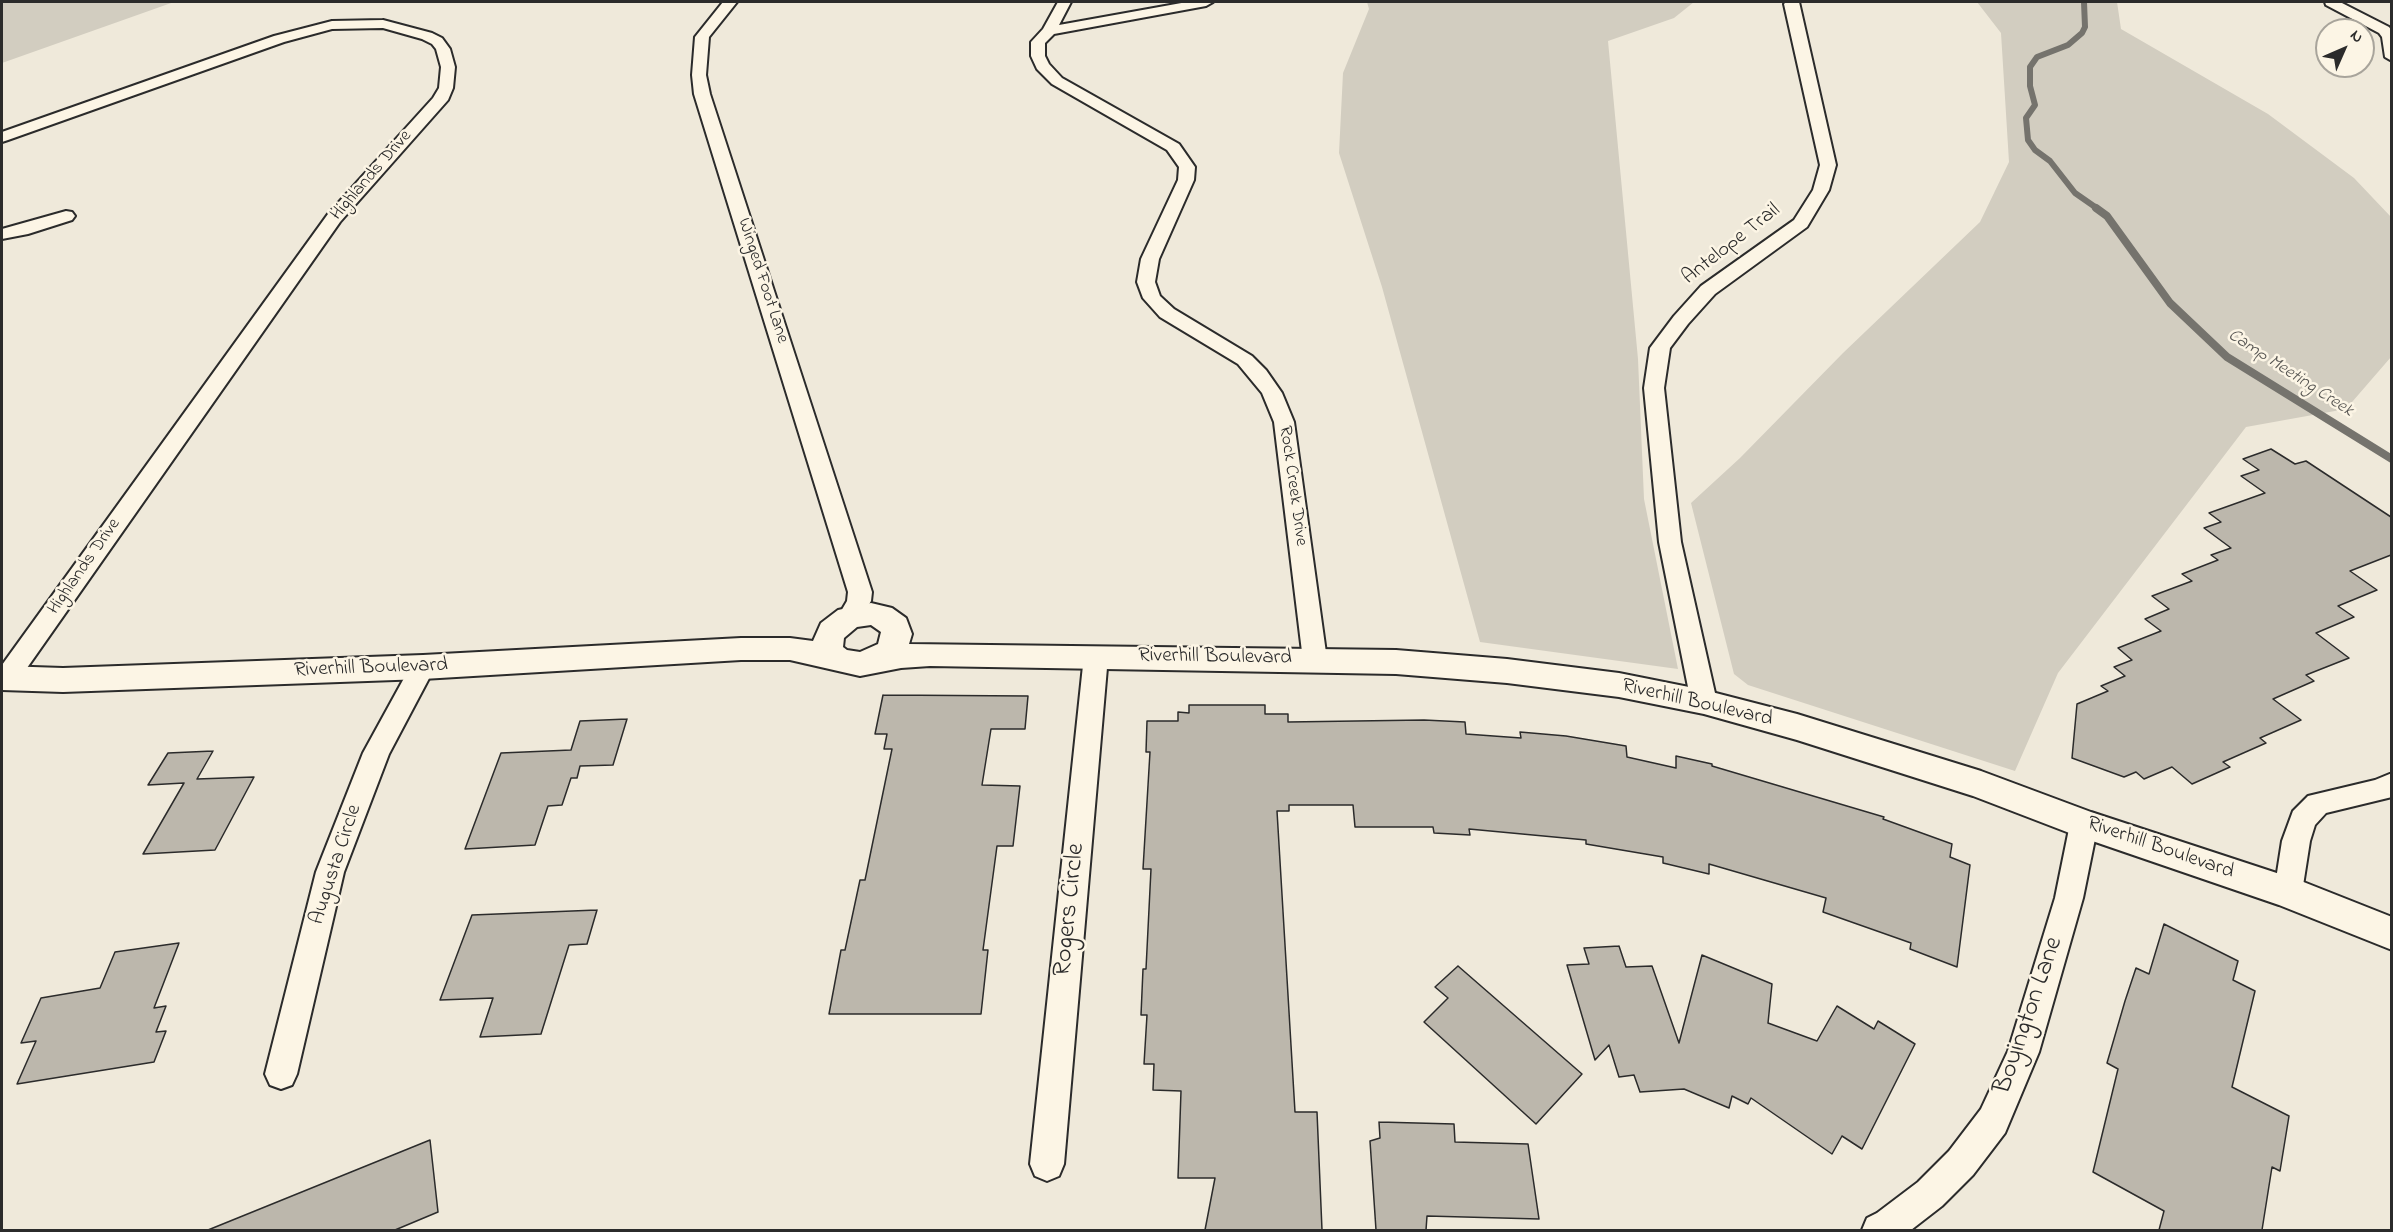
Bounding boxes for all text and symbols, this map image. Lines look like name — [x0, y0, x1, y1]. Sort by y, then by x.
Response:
north arrow — [2315, 18, 2375, 78]
text: N — [2344, 24, 2369, 49]
street label: Highlands Drive — [327, 126, 417, 226]
street label: Antelope Trail — [1678, 199, 1786, 291]
street label: Winged Foot Lane — [732, 216, 792, 346]
water label: Camp Meeting Creek — [2223, 325, 2357, 423]
street label: Rock Creek Drive — [1273, 424, 1311, 548]
street label: Highlands Drive — [44, 515, 126, 619]
street label: Riverhill Boulevard — [1138, 644, 1292, 672]
street label: Riverhill Boulevard — [294, 654, 448, 684]
street label: Riverhill Boulevard — [1619, 674, 1775, 734]
street label: Augusta Circle — [306, 802, 368, 928]
street label: Riverhill Boulevard — [2083, 812, 2237, 886]
street label: Rogers Circle — [1049, 842, 1093, 978]
street label: Boyington Lane — [1988, 933, 2072, 1099]

